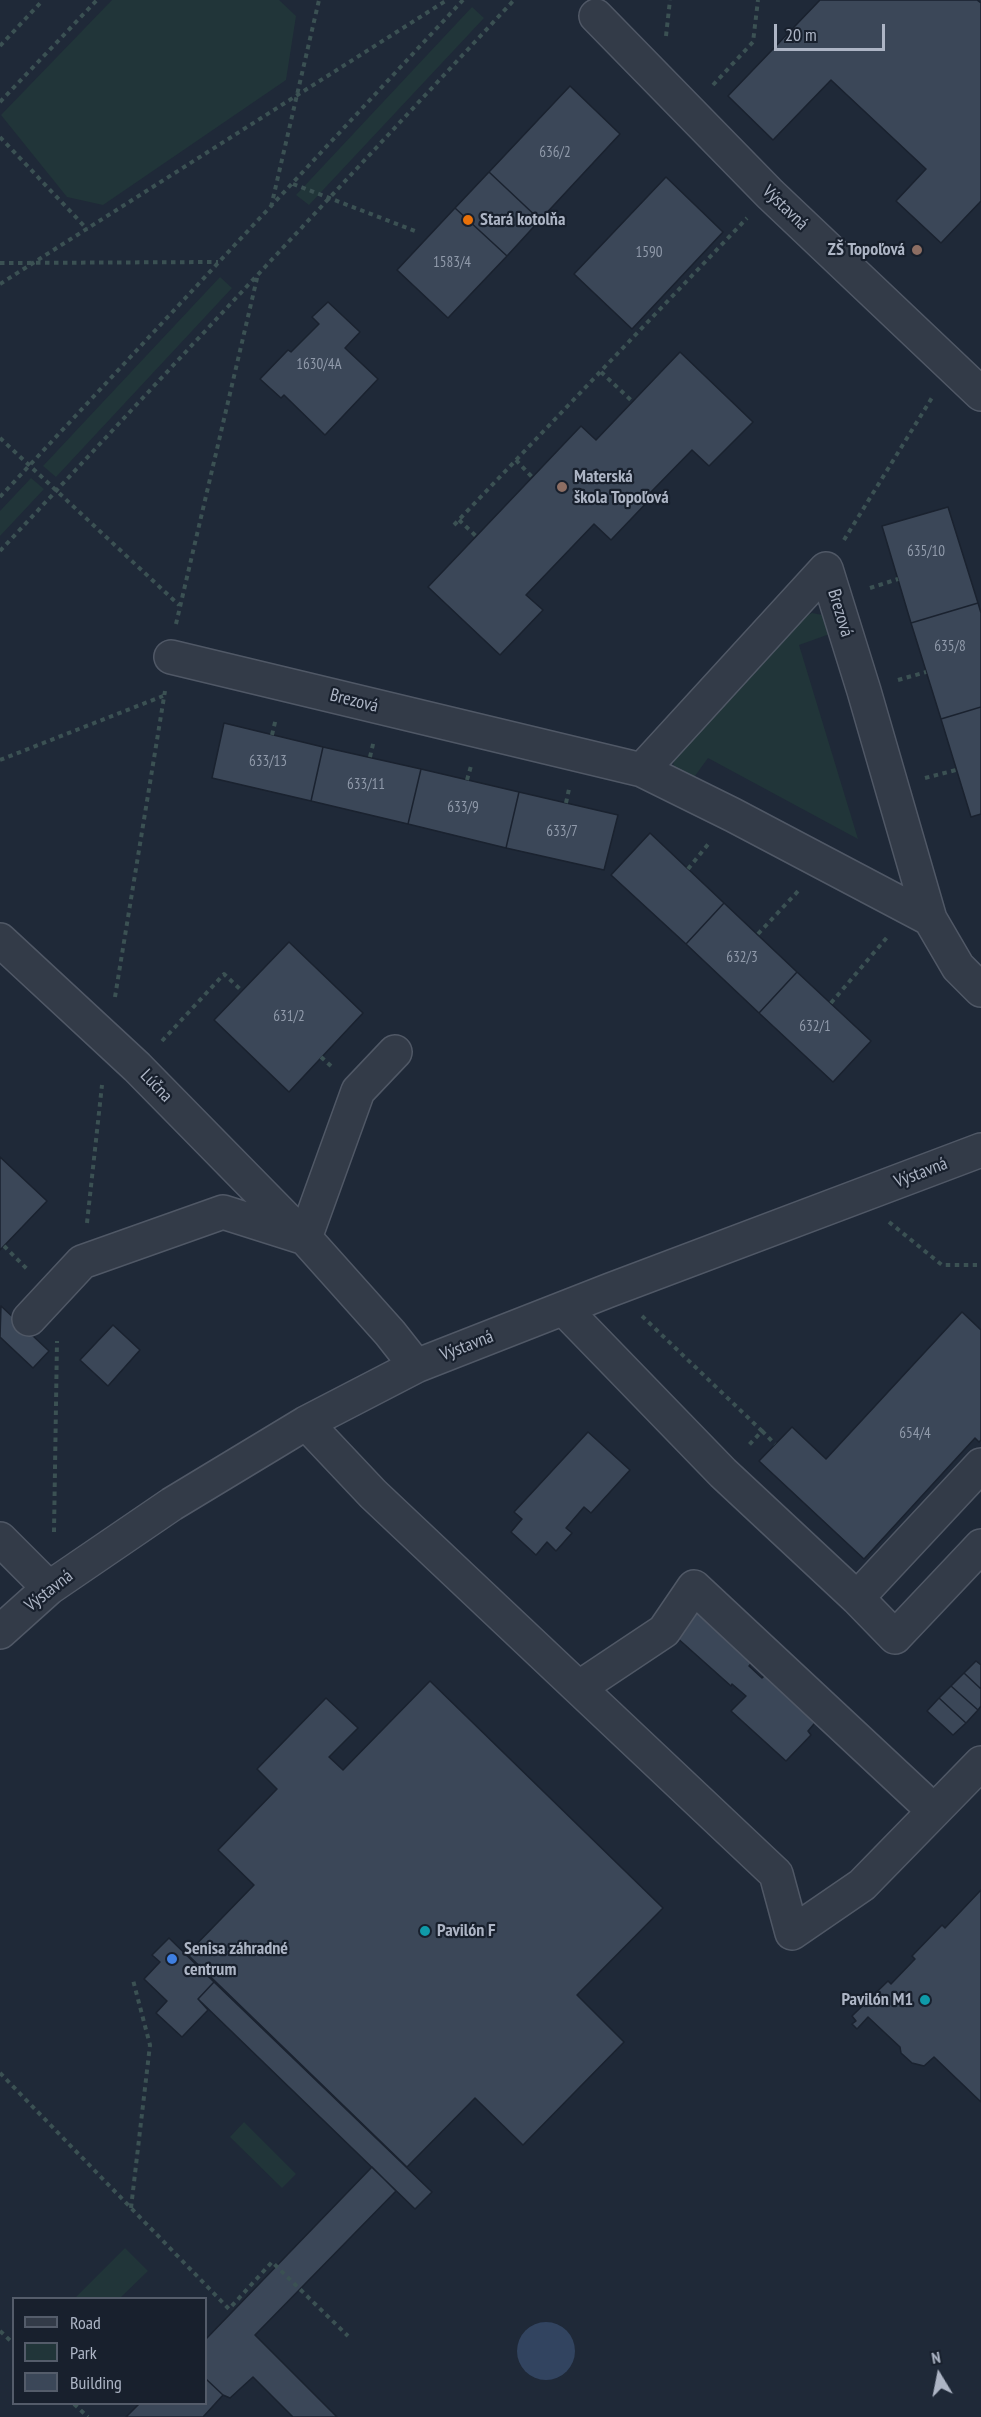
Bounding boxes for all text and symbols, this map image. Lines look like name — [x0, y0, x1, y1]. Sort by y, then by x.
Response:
scale bar — [777, 12, 888, 50]
text: 20 m — [785, 23, 817, 46]
house number: 636/2 — [539, 144, 571, 162]
street label: Výstavná — [758, 181, 812, 235]
place label: Stará kotolňa — [480, 209, 565, 231]
marker: Stará kotolňa — [461, 213, 475, 227]
place label: ZŠ Topoľová — [828, 239, 905, 261]
marker: ZŠ Topoľová — [910, 243, 924, 257]
house number: 1590 — [636, 244, 662, 262]
house number: 1583/4 — [433, 254, 471, 272]
house number: 1630/4A — [296, 356, 342, 374]
place label: Materská škola Topoľová — [574, 466, 669, 508]
marker: Materská škola Topoľová — [555, 480, 569, 494]
house number: 635/10 — [907, 543, 945, 561]
street label: Brezová — [823, 587, 857, 639]
house number: 635/8 — [934, 638, 966, 656]
street label: Brezová — [328, 685, 380, 717]
house number: 633/13 — [249, 753, 287, 771]
house number: 633/11 — [347, 776, 385, 794]
house number: 633/9 — [447, 799, 479, 817]
house number: 633/7 — [546, 823, 578, 841]
house number: 632/3 — [726, 949, 758, 967]
house number: 631/2 — [273, 1008, 305, 1026]
house number: 632/1 — [799, 1018, 831, 1036]
street label: Lúčna — [135, 1065, 177, 1107]
street label: Výstavná — [891, 1153, 951, 1193]
street label: Výstavná — [437, 1326, 497, 1366]
house number: 654/4 — [899, 1425, 931, 1443]
street label: Výstavná — [21, 1566, 77, 1616]
place label: Pavilón F — [437, 1920, 496, 1942]
marker: Pavilón F — [418, 1924, 432, 1938]
place label: Senisa záhradné centrum — [184, 1938, 288, 1980]
marker: Senisa záhradné centrum — [165, 1952, 179, 1966]
place label: Pavilón M1 — [841, 1989, 913, 2011]
marker: Pavilón M1 — [918, 1993, 932, 2007]
legend — [12, 2297, 207, 2405]
text: Road — [70, 2311, 101, 2334]
text: Park — [70, 2341, 97, 2364]
north arrow — [909, 2345, 969, 2405]
text: N — [930, 2347, 942, 2368]
text: Building — [70, 2371, 122, 2394]

